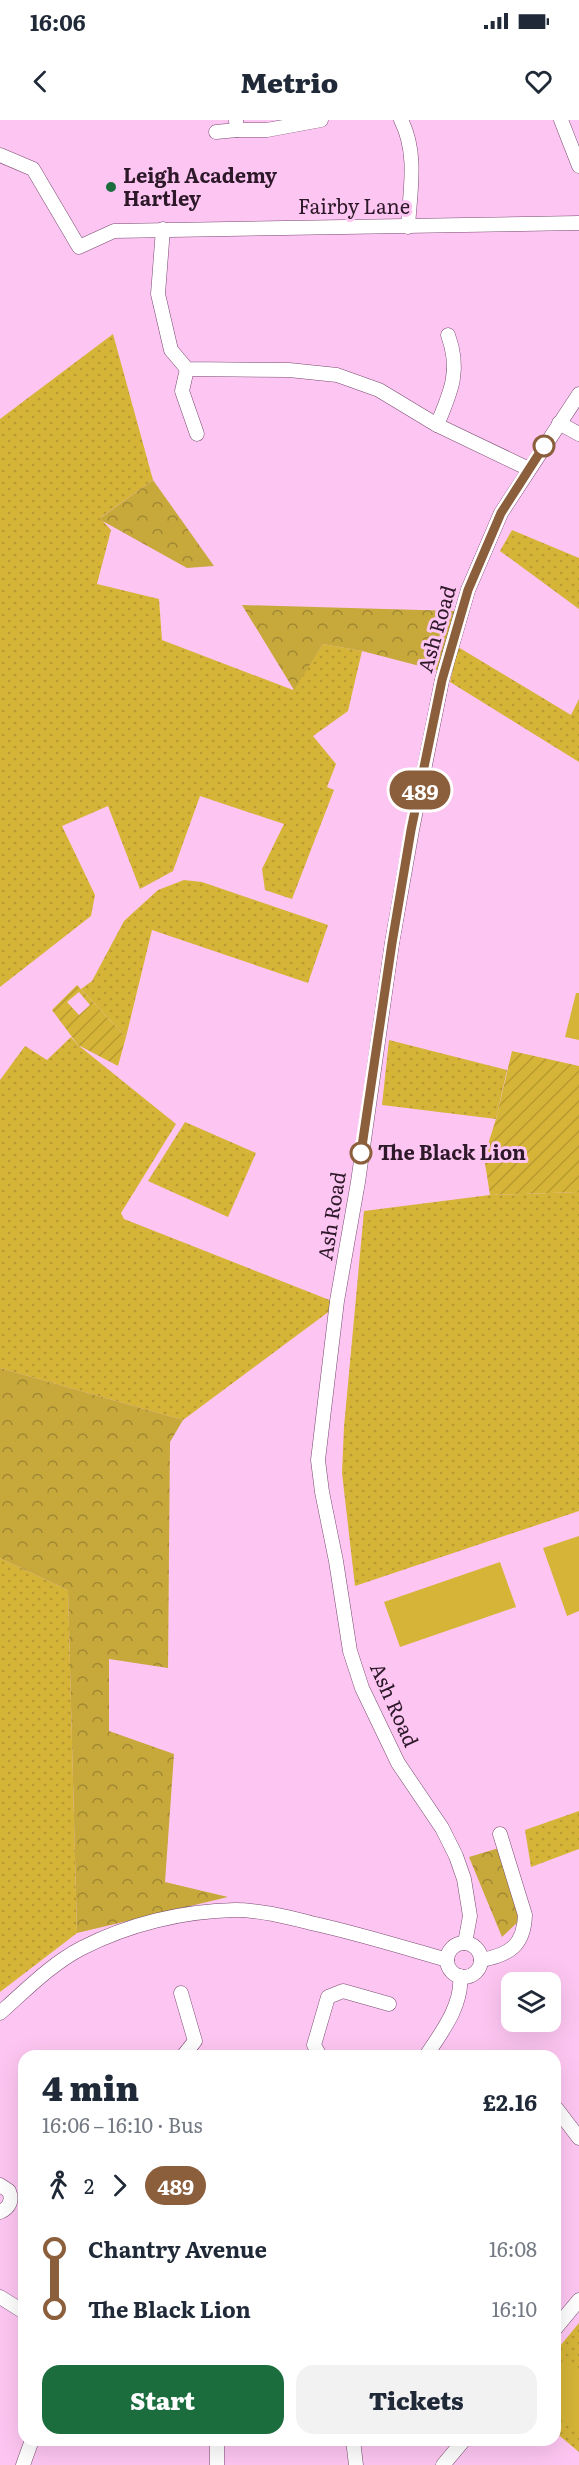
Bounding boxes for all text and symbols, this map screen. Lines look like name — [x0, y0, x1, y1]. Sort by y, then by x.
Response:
text: 16:06 — [30, 5, 86, 38]
text: Metrio — [241, 61, 338, 101]
icon: back — [24, 65, 57, 98]
icon: heart — [522, 65, 555, 98]
place label: Leigh Academy Hartley — [123, 159, 278, 212]
marker: Leigh Academy Hartley — [104, 180, 118, 194]
street label: Fairby Lane — [298, 190, 410, 220]
unlabelled marker — [533, 435, 555, 457]
street label: Ash Road — [408, 581, 462, 676]
line badge: 489 — [386, 770, 454, 810]
text: 489 — [401, 775, 439, 806]
place label: The Black Lion — [378, 1136, 526, 1166]
marker: The Black Lion — [350, 1142, 372, 1164]
street label: Ash Road — [308, 1169, 352, 1262]
street label: Ash Road — [364, 1657, 428, 1751]
map controls — [501, 1972, 561, 2032]
button: layers — [501, 1972, 561, 2032]
text: 4 min — [42, 2062, 139, 2111]
text: £2.16 — [483, 2085, 537, 2118]
text: 16:06 – 16:10 · Bus — [42, 2109, 203, 2139]
icon: walk — [42, 2169, 75, 2202]
icon: forward — [103, 2169, 136, 2202]
text: 2 — [84, 2170, 94, 2200]
text: 489 — [157, 2170, 194, 2201]
text: Chantry Avenue — [88, 2232, 267, 2265]
text: 16:08 — [489, 2233, 537, 2263]
text: The Black Lion — [88, 2292, 251, 2325]
text: 16:10 — [492, 2293, 537, 2323]
button: Start — [42, 2365, 284, 2434]
button: Tickets — [296, 2365, 537, 2434]

